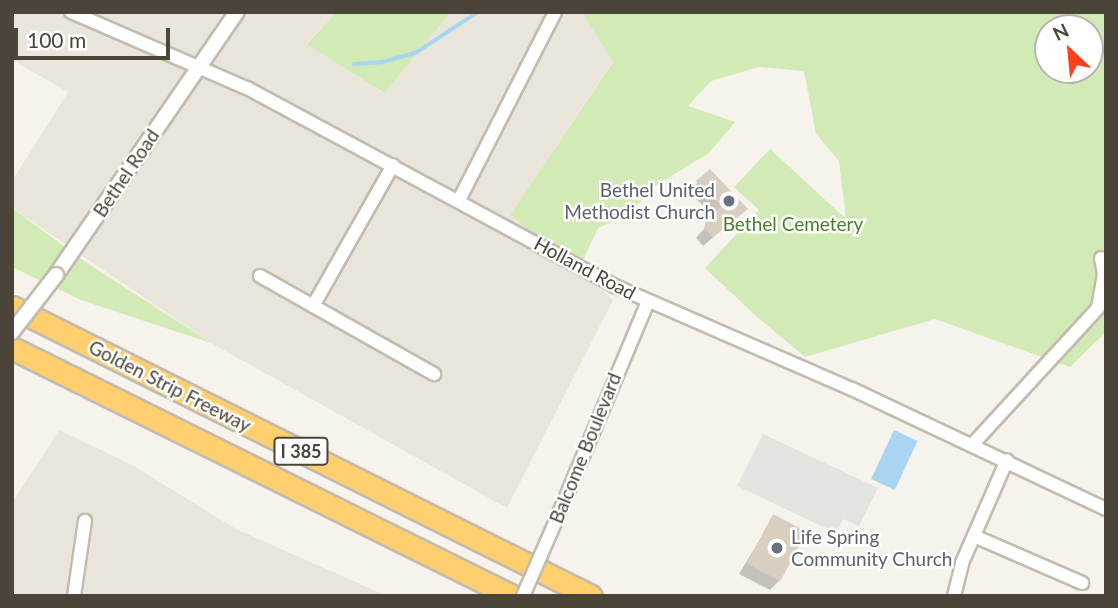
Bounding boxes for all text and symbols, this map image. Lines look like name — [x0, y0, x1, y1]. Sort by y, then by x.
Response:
scale bar — [18, 14, 173, 58]
north arrow — [1034, 14, 1104, 84]
text: N — [1049, 18, 1072, 45]
text: 100 m — [27, 27, 86, 52]
street label: Bethel Road — [88, 125, 164, 221]
place label: Bethel United Methodist Church — [564, 179, 715, 223]
marker: Bethel United Methodist Church — [721, 193, 737, 209]
park label: Bethel Cemetery — [723, 213, 863, 235]
street label: Holland Road — [530, 232, 640, 304]
street label: Golden Strip Freeway — [85, 335, 255, 437]
street label: Balcome Boulevard — [544, 369, 626, 527]
road number: I 385 — [273, 436, 329, 466]
place label: Life Spring Community Church — [791, 526, 953, 570]
marker: Life Spring Community Church — [769, 540, 785, 556]

